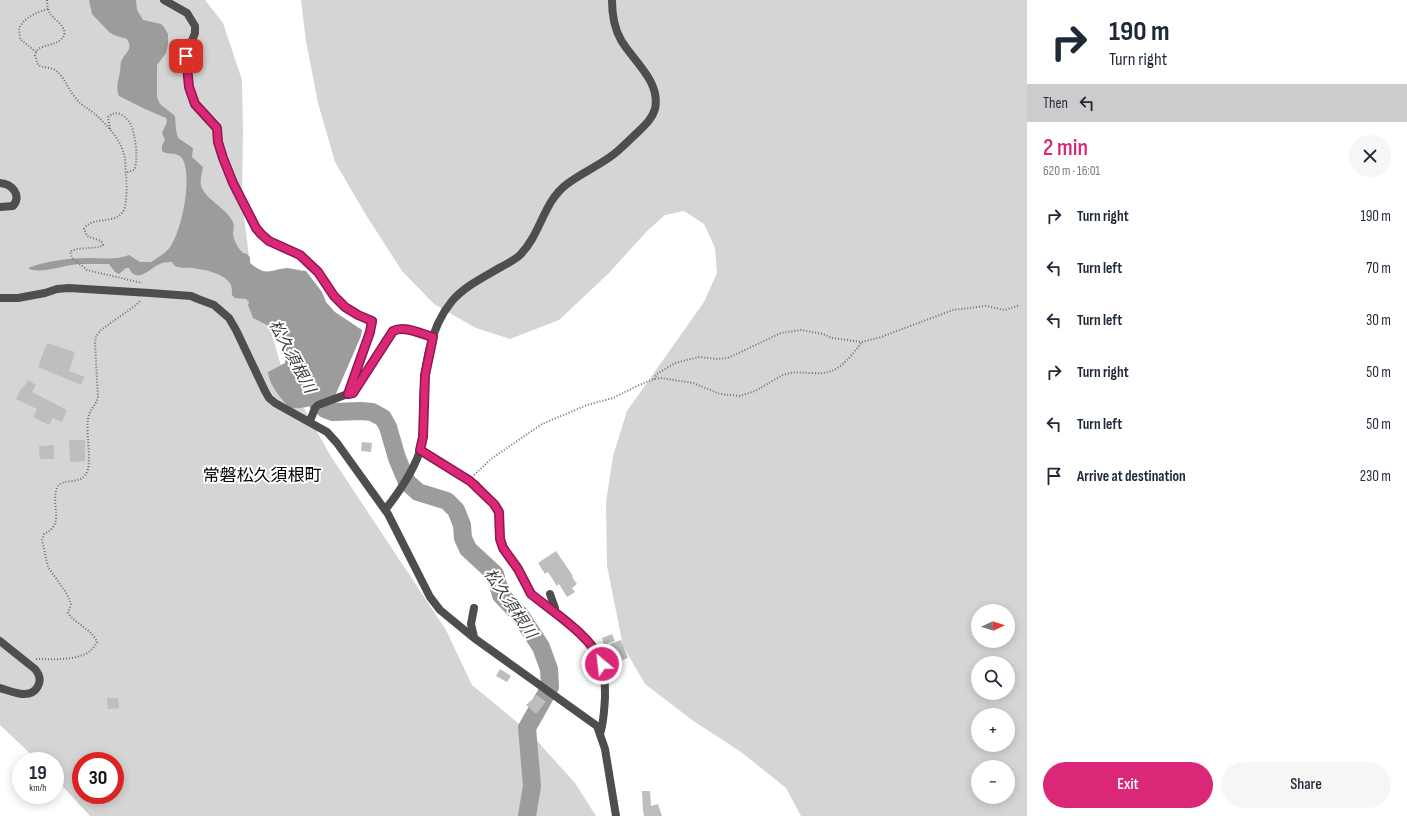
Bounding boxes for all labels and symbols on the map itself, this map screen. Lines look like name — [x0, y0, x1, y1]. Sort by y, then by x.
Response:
pin — [169, 39, 203, 73]
water label: 松久須根川 — [265, 317, 320, 398]
district label: 常磐松久須根町 — [203, 466, 322, 486]
water label: 松久須根川 — [480, 565, 541, 644]
north arrow — [971, 604, 1015, 648]
position arrow — [581, 643, 623, 685]
speed limit sign: 30 — [72, 752, 124, 804]

